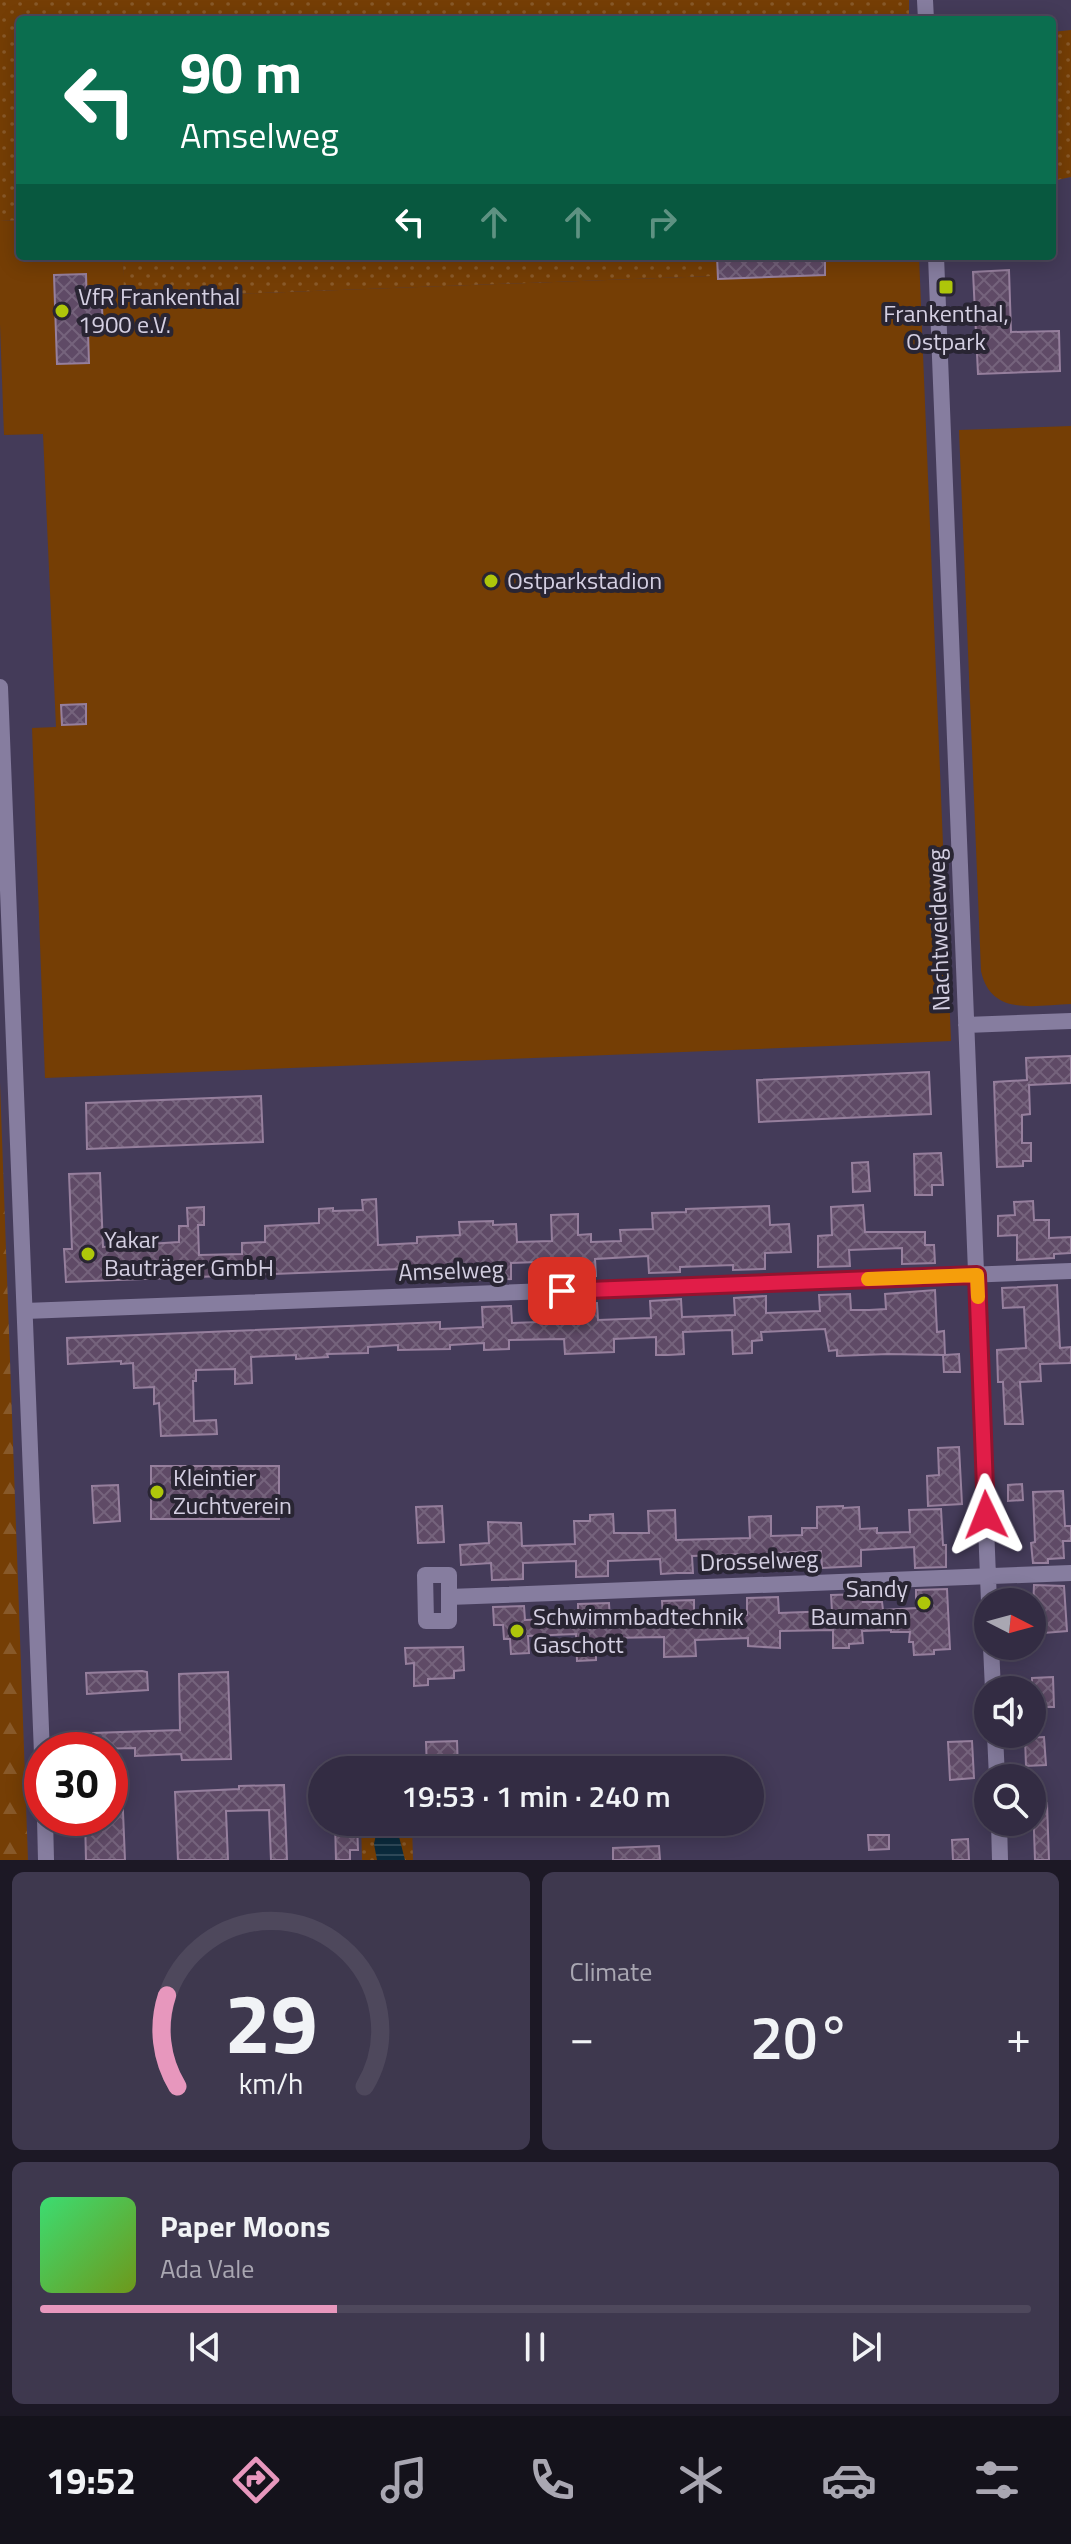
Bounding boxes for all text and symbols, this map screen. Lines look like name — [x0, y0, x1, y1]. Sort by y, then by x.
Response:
text: 90 m — [180, 30, 302, 115]
icon: left — [48, 48, 152, 152]
text: Amselweg — [180, 107, 339, 162]
icon: left — [388, 200, 432, 244]
icon: ahead — [472, 200, 516, 244]
icon: ahead — [556, 200, 600, 244]
icon: right — [640, 200, 684, 244]
place label: VfR Frankenthal 1900 e.V. — [78, 278, 240, 342]
marker: Frankenthal, Ostpark — [937, 278, 955, 296]
place label: Frankenthal, Ostpark — [883, 295, 1009, 359]
marker: VfR Frankenthal 1900 e.V. — [53, 302, 71, 320]
place label: Ostparkstadion — [507, 562, 662, 598]
marker: Ostparkstadion — [482, 572, 500, 590]
street label: Nachtweideweg — [917, 848, 959, 1012]
place label: Yakar Bauträger GmbH — [104, 1221, 274, 1285]
marker: Yakar Bauträger GmbH — [79, 1245, 97, 1263]
street label: Amselweg — [397, 1250, 504, 1290]
pin — [528, 1257, 596, 1325]
icon: arrive — [540, 1269, 584, 1313]
place label: Kleintier Zuchtverein — [173, 1459, 292, 1523]
position arrow — [944, 1473, 1028, 1557]
marker: Kleintier Zuchtverein — [148, 1483, 166, 1501]
street label: Drosselweg — [699, 1540, 819, 1580]
place label: Sandy Baumann — [811, 1570, 908, 1634]
north arrow — [974, 1588, 1046, 1660]
map controls — [974, 1588, 1046, 1836]
marker: Sandy Baumann — [915, 1594, 933, 1612]
place label: Schwimmbadtechnik Gaschott — [533, 1598, 744, 1662]
marker: Schwimmbadtechnik Gaschott — [508, 1622, 526, 1640]
button: sound — [974, 1676, 1046, 1748]
speed limit sign: 30 — [24, 1732, 128, 1836]
button: search — [974, 1764, 1046, 1836]
text: 19:53 · 1 min · 240 m — [401, 1773, 671, 1819]
text: Climate — [570, 1952, 652, 1991]
text: 29 — [224, 1959, 317, 2085]
text: 20° — [750, 1991, 851, 2082]
text: − — [570, 2003, 594, 2070]
text: + — [1006, 2003, 1031, 2070]
text: km/h — [238, 2062, 303, 2105]
text: Paper Moons — [160, 2203, 330, 2249]
text: Ada Vale — [160, 2249, 254, 2288]
icon: previous — [183, 2325, 227, 2369]
icon: pause — [513, 2325, 557, 2369]
icon: next — [844, 2325, 888, 2369]
icon: directions — [228, 2452, 284, 2508]
icon: music — [376, 2452, 432, 2508]
icon: phone — [524, 2452, 580, 2508]
icon: climate — [673, 2452, 729, 2508]
icon: car — [821, 2452, 877, 2508]
icon: filters — [969, 2452, 1025, 2508]
text: 19:52 — [46, 2453, 136, 2508]

